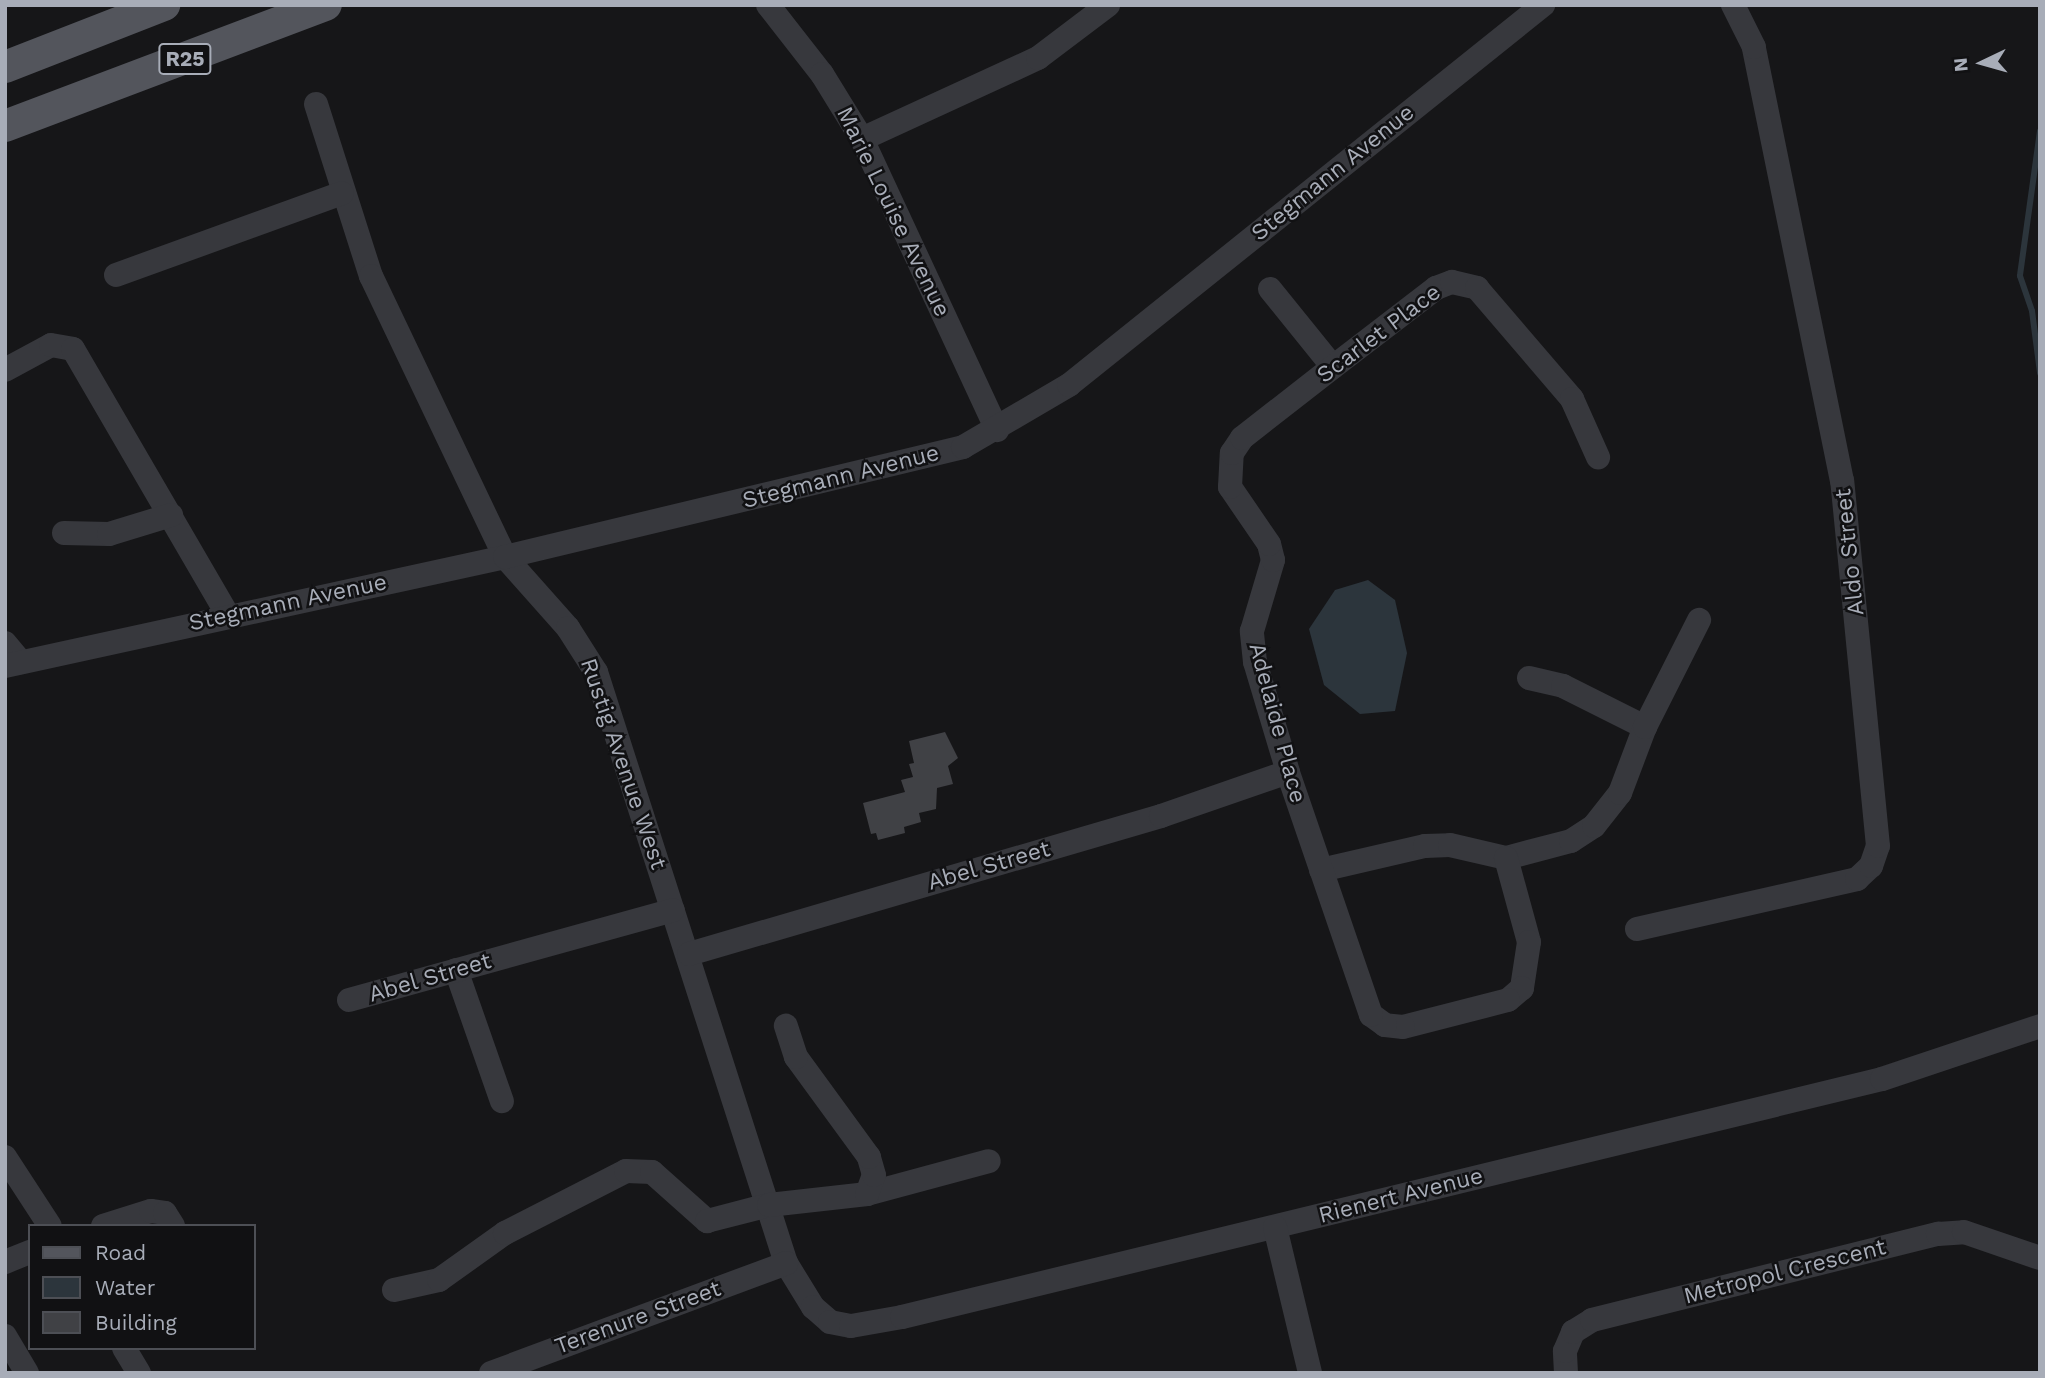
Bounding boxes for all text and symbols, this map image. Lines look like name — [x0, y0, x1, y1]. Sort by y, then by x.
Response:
north arrow — [1947, 28, 2017, 98]
road number: R25 — [157, 42, 213, 76]
text: N — [1949, 57, 1973, 73]
street label: Stegmann Avenue — [1246, 99, 1420, 247]
street label: Marie Louise Avenue — [830, 102, 956, 322]
street label: Scarlet Place — [1312, 279, 1446, 389]
street label: Stegmann Avenue — [739, 439, 943, 515]
street label: Aldo Street — [1830, 487, 1870, 617]
street label: Stegmann Avenue — [186, 568, 390, 638]
street label: Adelaide Place — [1242, 640, 1312, 806]
street label: Rustig Avenue West — [574, 654, 672, 874]
street label: Abel Street — [924, 835, 1054, 897]
street label: Abel Street — [365, 947, 495, 1009]
street label: Rienert Avenue — [1315, 1162, 1487, 1230]
legend — [28, 1224, 256, 1350]
street label: Metropol Crescent — [1681, 1233, 1889, 1311]
text: Road — [95, 1240, 146, 1265]
text: Water — [95, 1275, 155, 1300]
street label: Terenure Street — [551, 1275, 725, 1361]
text: Building — [95, 1310, 177, 1335]

